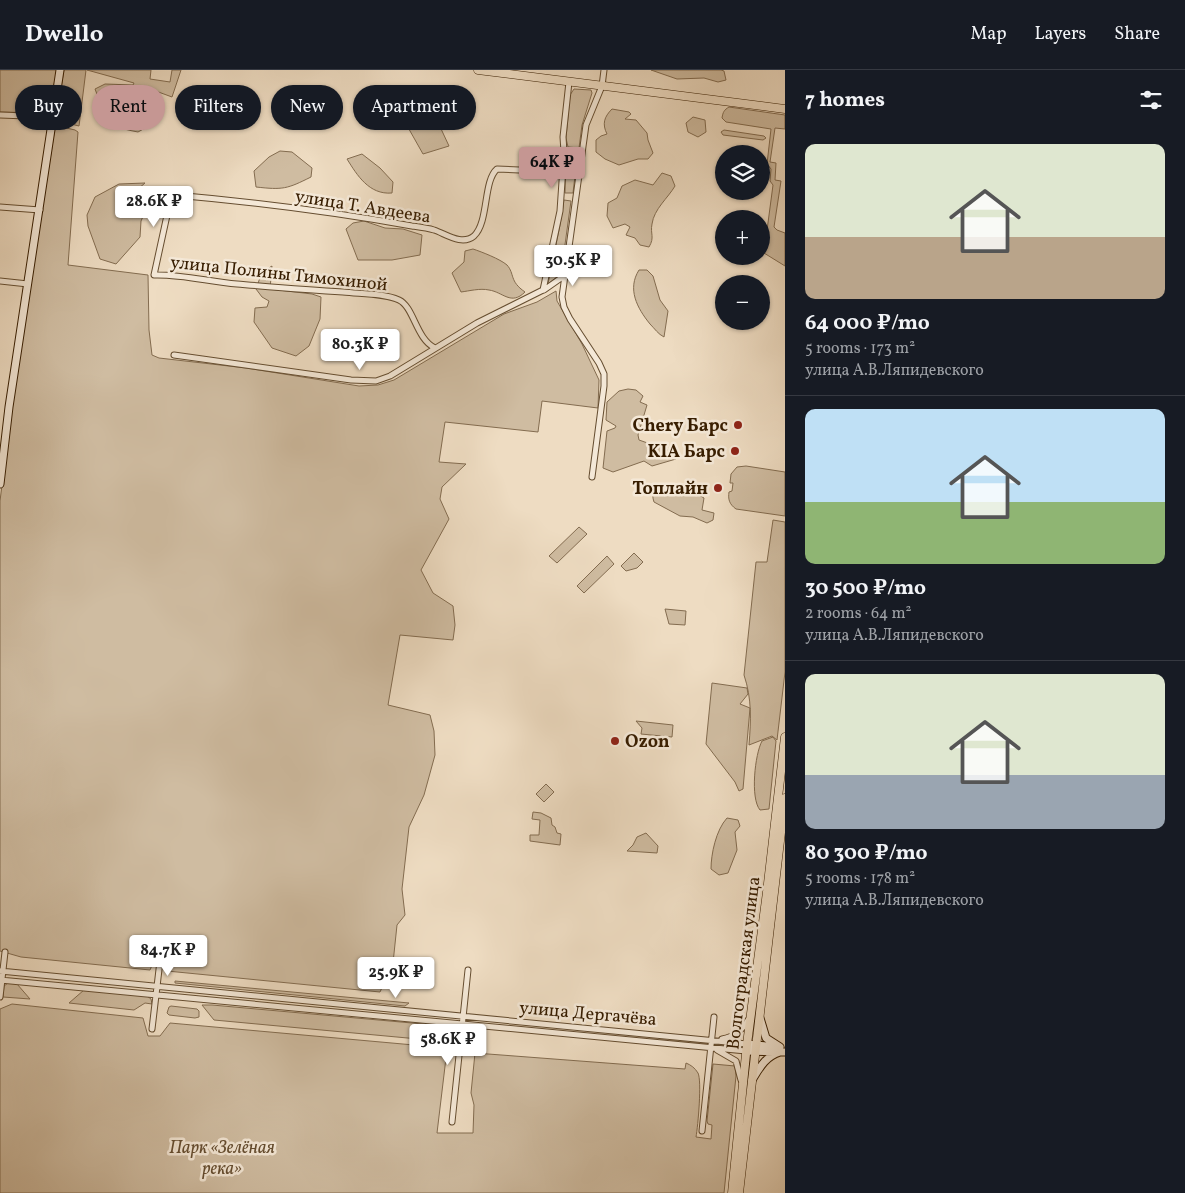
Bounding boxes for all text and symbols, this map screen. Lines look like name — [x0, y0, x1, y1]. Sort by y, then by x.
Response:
text: Dwello — [25, 18, 103, 52]
text: Map — [970, 22, 1006, 47]
text: Layers — [1034, 22, 1086, 47]
text: Share — [1114, 22, 1160, 47]
chip: Buy — [15, 85, 82, 130]
chip: Rent — [92, 85, 165, 130]
chip: Filters — [175, 85, 261, 130]
chip: New — [271, 85, 343, 130]
chip: Apartment — [353, 85, 476, 130]
text: 7 homes — [805, 86, 885, 115]
icon: filters — [1137, 86, 1165, 114]
map controls — [715, 145, 770, 330]
button: layers — [715, 145, 770, 200]
pin: 64K ₽ — [517, 146, 587, 189]
text: 64K ₽ — [530, 152, 574, 174]
icon: home — [940, 176, 1030, 266]
street label: улица Т. Авдеева — [293, 184, 433, 231]
pin: 28.6K ₽ — [108, 186, 200, 228]
text: 28.6K ₽ — [126, 191, 182, 213]
button: + — [715, 210, 770, 265]
pin: 30.5K ₽ — [527, 244, 619, 287]
text: 30.5K ₽ — [545, 250, 601, 272]
street label: улица Полины Тимохиной — [169, 251, 389, 298]
button: − — [715, 275, 770, 330]
text: 64 000 ₽/mo — [805, 309, 930, 338]
pin: 80.3K ₽ — [314, 328, 406, 371]
text: 80.3K ₽ — [332, 334, 388, 356]
text: 5 rooms · 173 m² — [805, 338, 915, 360]
text: улица А.В.Ляпидевского — [805, 360, 984, 382]
place label: Chery Барс — [633, 414, 728, 439]
marker: Chery Барс — [732, 419, 744, 431]
place label: KIA Барс — [647, 440, 725, 465]
icon: home — [940, 442, 1030, 532]
marker: KIA Барс — [729, 445, 741, 457]
place label: Топлайн — [632, 477, 708, 502]
marker: Топлайн — [712, 482, 724, 494]
text: 30 500 ₽/mo — [805, 574, 926, 603]
text: 2 rooms · 64 m² — [805, 603, 912, 625]
text: улица А.В.Ляпидевского — [805, 625, 984, 647]
icon: home — [940, 707, 1030, 797]
place label: Ozon — [625, 730, 670, 755]
marker: Ozon — [609, 735, 621, 747]
text: 80 300 ₽/mo — [805, 839, 927, 868]
text: 5 rooms · 178 m² — [805, 868, 915, 890]
street label: Волгоградская улица — [721, 875, 768, 1051]
text: улица А.В.Ляпидевского — [805, 890, 984, 912]
pin: 84.7K ₽ — [122, 934, 214, 977]
text: 84.7K ₽ — [140, 940, 196, 962]
pin: 25.9K ₽ — [350, 956, 442, 999]
text: 25.9K ₽ — [368, 962, 424, 984]
street label: улица Дергачёва — [518, 996, 658, 1033]
pin: 58.6K ₽ — [402, 1024, 494, 1066]
text: 58.6K ₽ — [420, 1029, 476, 1051]
park label: Парк «Зелёная река» — [169, 1136, 275, 1182]

